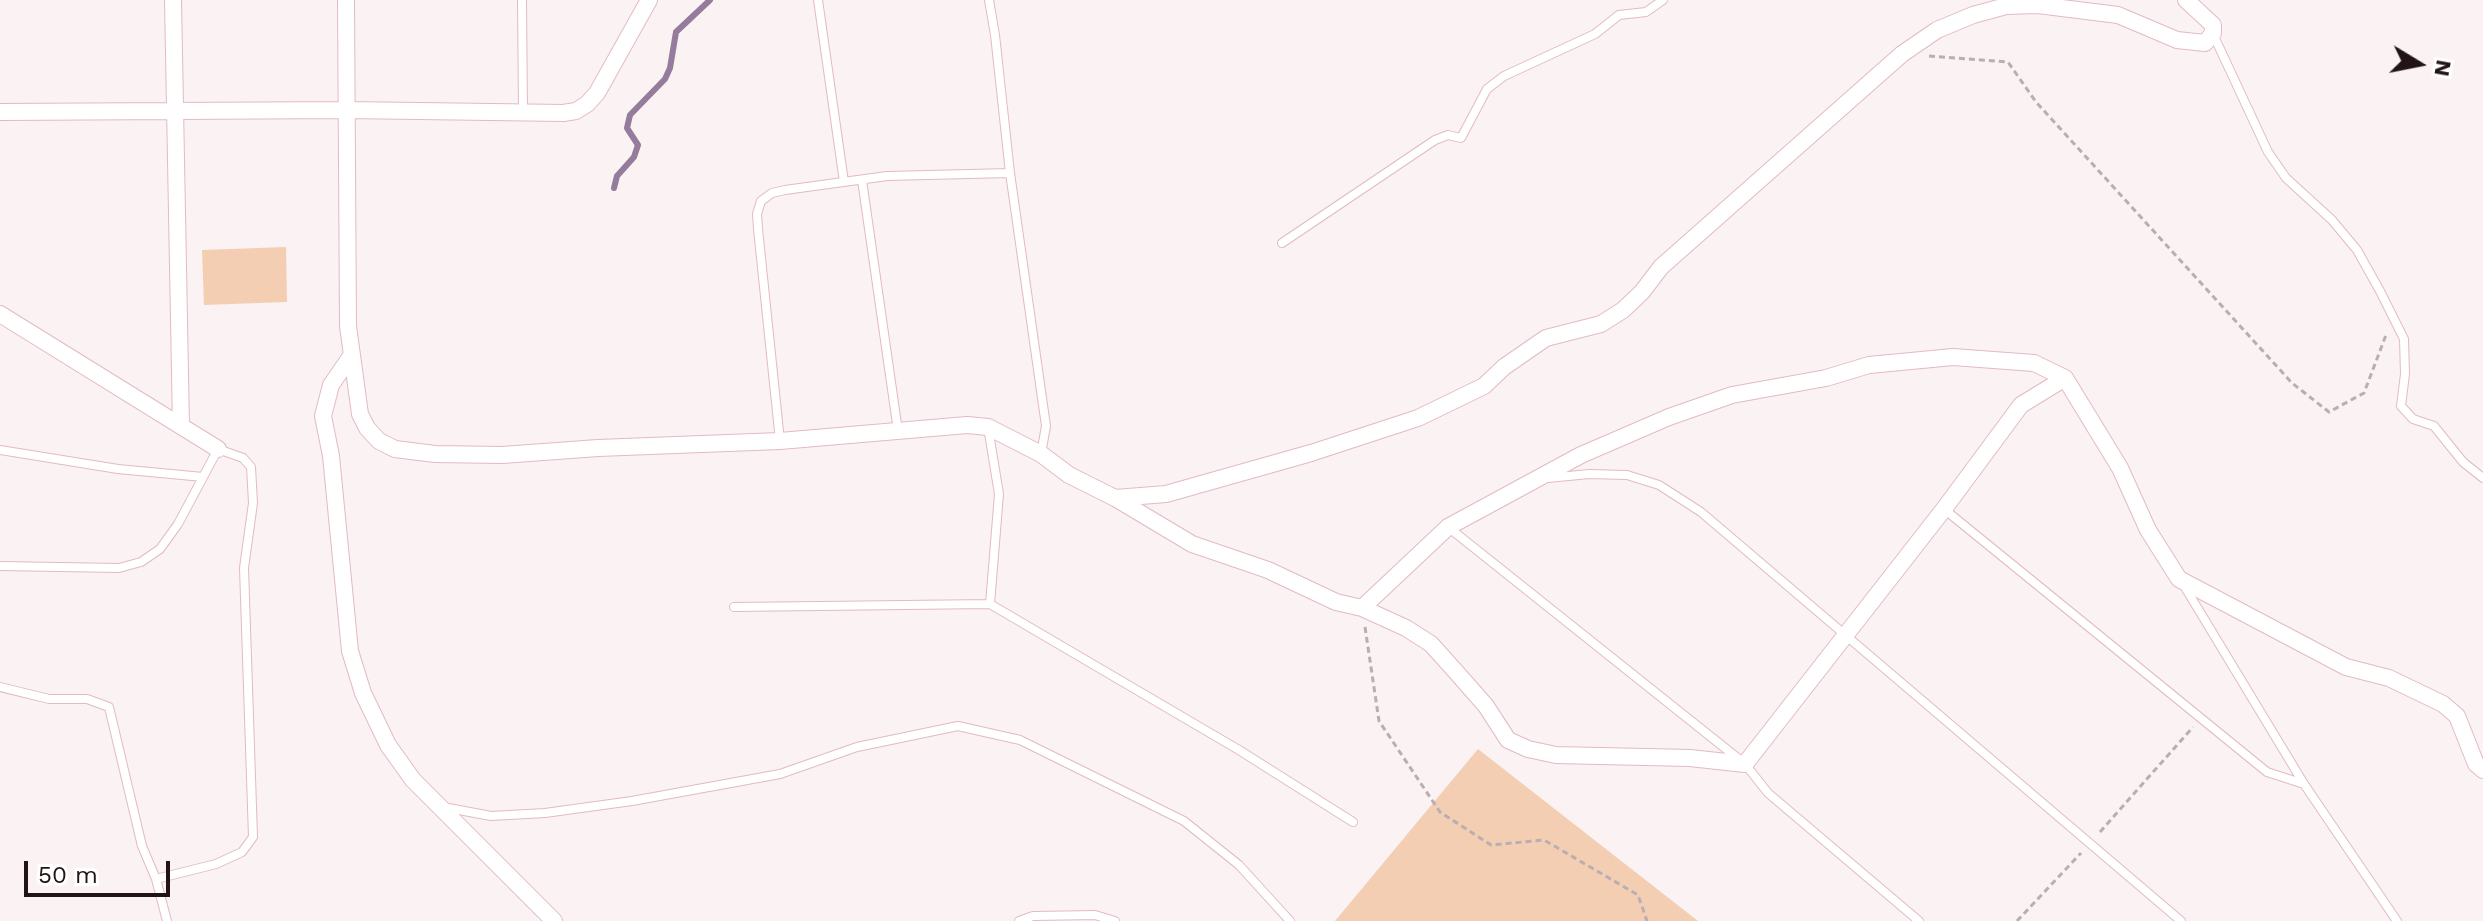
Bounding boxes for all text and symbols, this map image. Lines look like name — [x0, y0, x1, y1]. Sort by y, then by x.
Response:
north arrow — [2379, 24, 2459, 104]
text: N — [2429, 58, 2457, 78]
scale bar — [28, 845, 174, 895]
text: 50 m — [38, 861, 98, 889]

